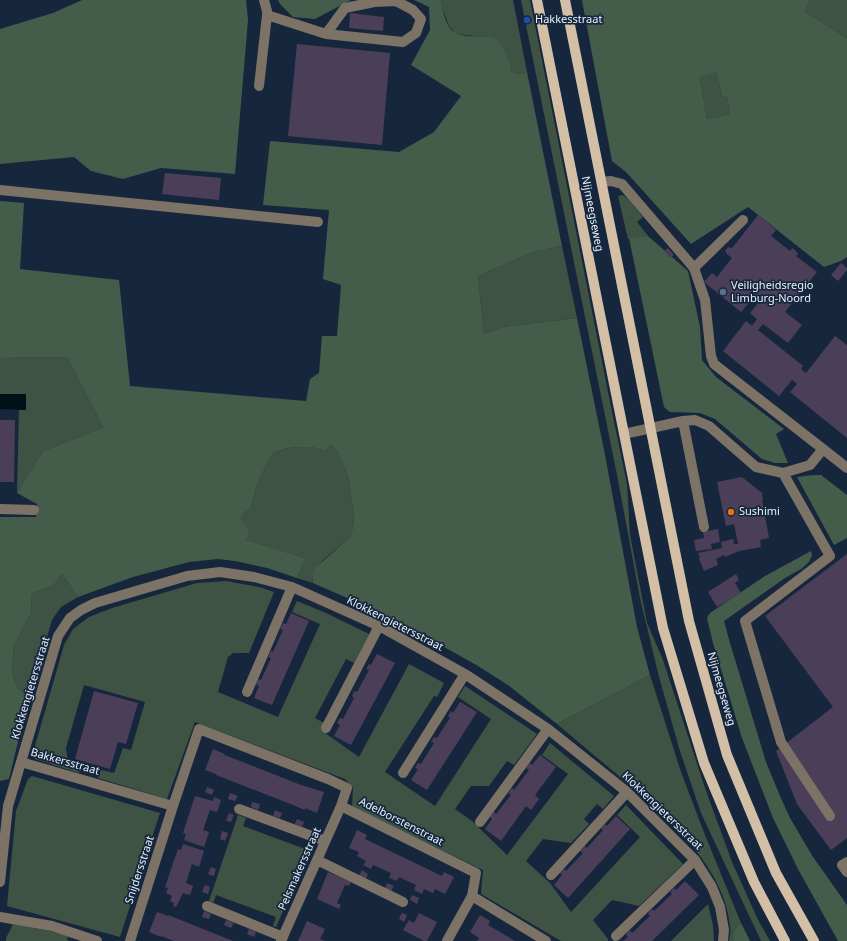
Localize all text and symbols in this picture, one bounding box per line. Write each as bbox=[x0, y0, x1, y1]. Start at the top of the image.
place label: Hakkesstraat bbox=[535, 13, 602, 27]
marker: Hakkesstraat bbox=[522, 15, 532, 25]
street label: Nijmeegseweg bbox=[578, 175, 606, 253]
place label: Veiligheidsregio Limburg-Noord bbox=[731, 279, 814, 305]
marker: Veiligheidsregio Limburg-Noord bbox=[718, 287, 728, 297]
place label: Sushimi bbox=[739, 505, 780, 519]
marker: Sushimi bbox=[726, 507, 736, 517]
street label: Klokkengietersstraat bbox=[344, 594, 446, 654]
street label: Klokkengietersstraat bbox=[9, 635, 53, 741]
street label: Nijmeegseweg bbox=[704, 650, 738, 728]
street label: Bakkersstraat bbox=[29, 746, 101, 778]
street label: Klokkengietersstraat bbox=[619, 769, 705, 853]
street label: Adelborstenstraat bbox=[357, 795, 445, 849]
street label: Pelsmakersstraat bbox=[276, 826, 324, 912]
street label: Snijdersstraat bbox=[123, 834, 157, 906]

